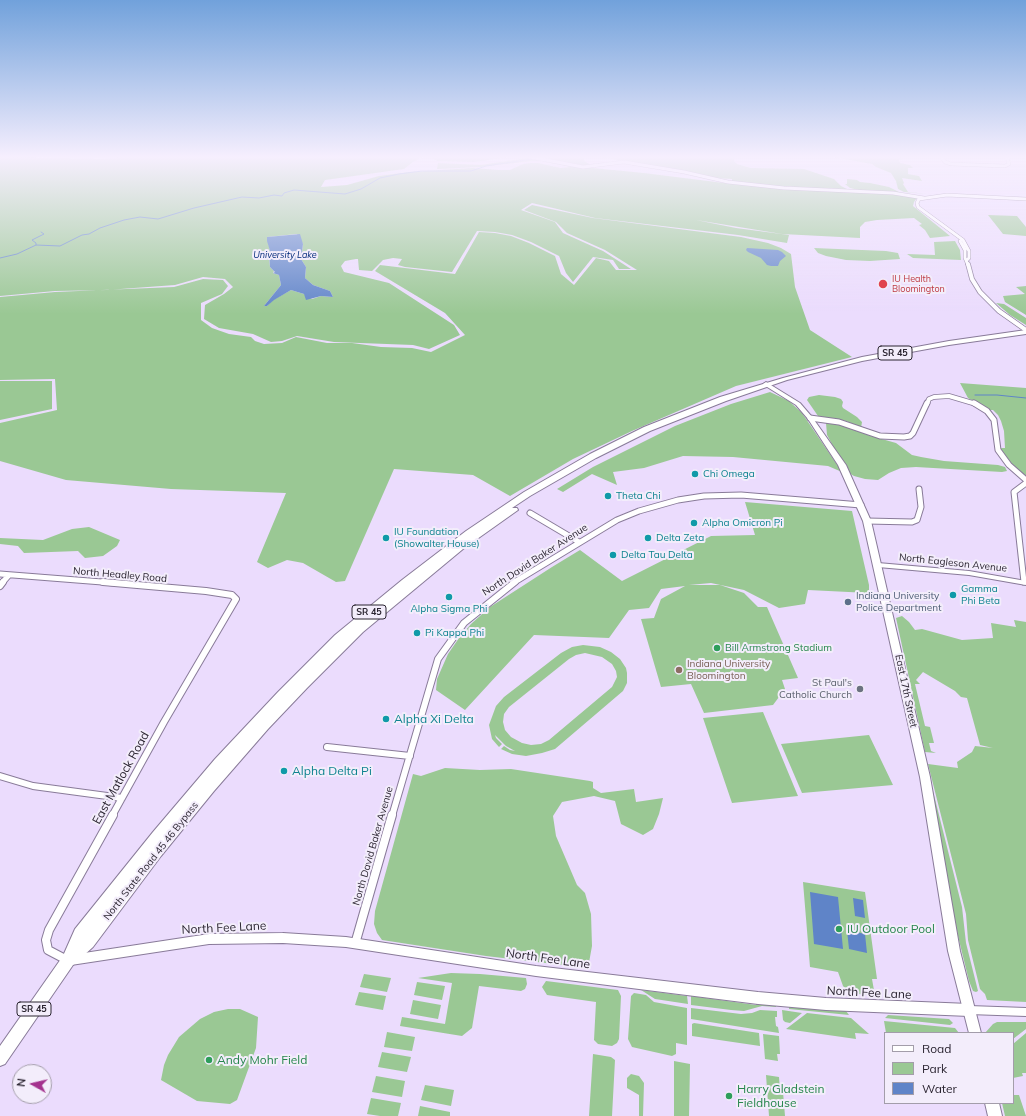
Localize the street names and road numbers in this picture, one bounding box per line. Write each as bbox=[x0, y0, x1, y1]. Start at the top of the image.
road number: SR 45 bbox=[878, 346, 912, 360]
street label: North David Baker Avenue bbox=[480, 521, 590, 599]
street label: North Eagleson Avenue bbox=[898, 551, 1008, 575]
street label: North Headley Road bbox=[72, 565, 168, 585]
road number: SR 45 bbox=[352, 605, 386, 619]
street label: East 17th Street bbox=[892, 653, 920, 729]
street label: East Matlock Road bbox=[90, 729, 152, 827]
street label: North David Baker Avenue bbox=[350, 785, 396, 907]
street label: North State Road 45 46 Bypass bbox=[101, 800, 201, 922]
street label: North Fee Lane bbox=[181, 919, 267, 937]
street label: North Fee Lane bbox=[505, 946, 591, 972]
street label: North Fee Lane bbox=[826, 984, 912, 1002]
road number: SR 45 bbox=[17, 1002, 51, 1016]

